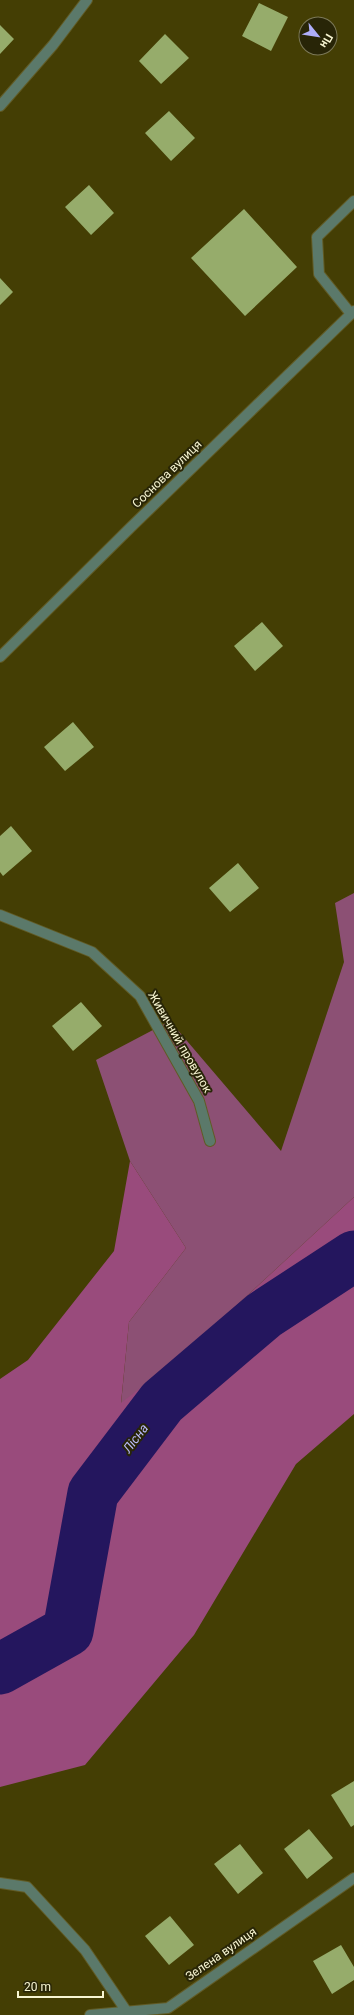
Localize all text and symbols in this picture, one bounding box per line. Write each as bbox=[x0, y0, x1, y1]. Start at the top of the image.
north arrow bbox=[298, 16, 338, 56]
text: Пн bbox=[317, 31, 335, 50]
street label: Соснова вулиця bbox=[129, 437, 205, 511]
street label: Живичний провулок bbox=[145, 989, 215, 1096]
water label: Лісна bbox=[119, 1421, 151, 1457]
street label: Зелена вулиця bbox=[183, 1924, 259, 1984]
scale bar bbox=[18, 1973, 103, 1999]
text: 20 m bbox=[24, 1980, 51, 1994]

